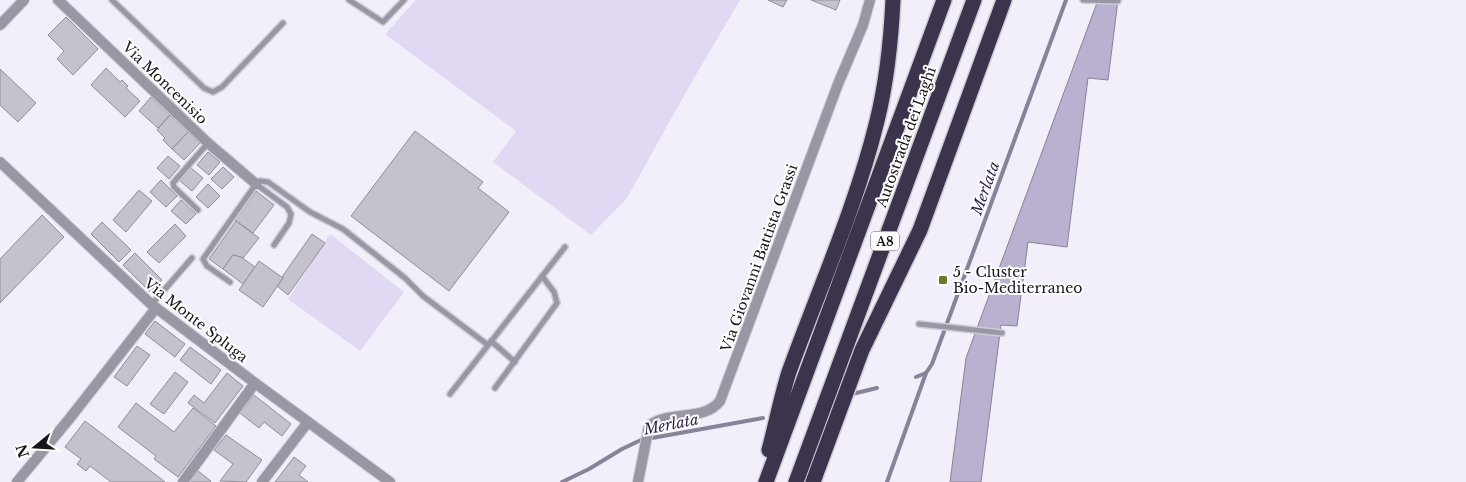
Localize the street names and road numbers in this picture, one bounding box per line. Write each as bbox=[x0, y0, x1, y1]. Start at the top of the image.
street label: Via Moncenisio bbox=[118, 37, 211, 128]
street label: Autostrada dei Laghi bbox=[872, 64, 940, 211]
street label: Via Giovanni Battista Grassi bbox=[716, 161, 801, 355]
road number: A8 bbox=[871, 232, 899, 250]
street label: Via Monte Spluga bbox=[140, 273, 252, 366]

